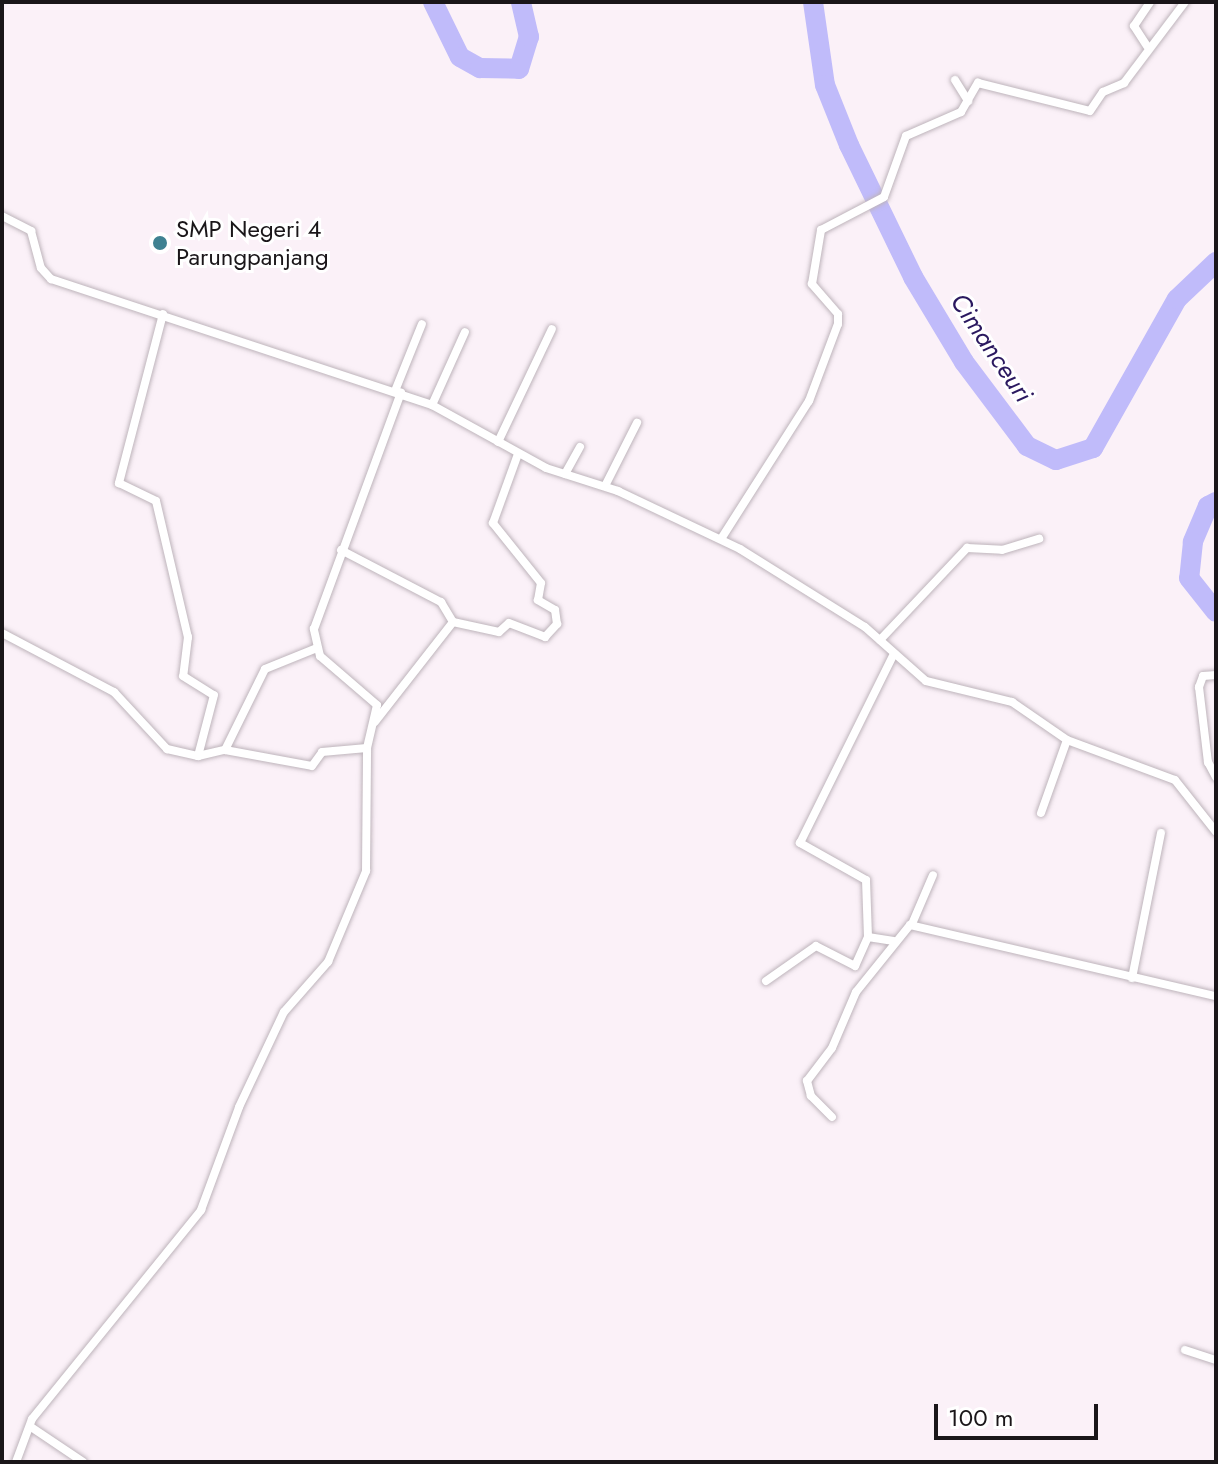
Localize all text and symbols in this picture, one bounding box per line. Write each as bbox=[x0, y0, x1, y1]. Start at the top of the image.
place label: SMP Negeri 4 Parungpanjang bbox=[176, 215, 329, 271]
marker: SMP Negeri 4 Parungpanjang bbox=[151, 234, 169, 252]
water label: Cimanceuri bbox=[943, 288, 1039, 408]
scale bar bbox=[938, 1388, 1102, 1438]
text: 100 m bbox=[948, 1400, 1014, 1435]

